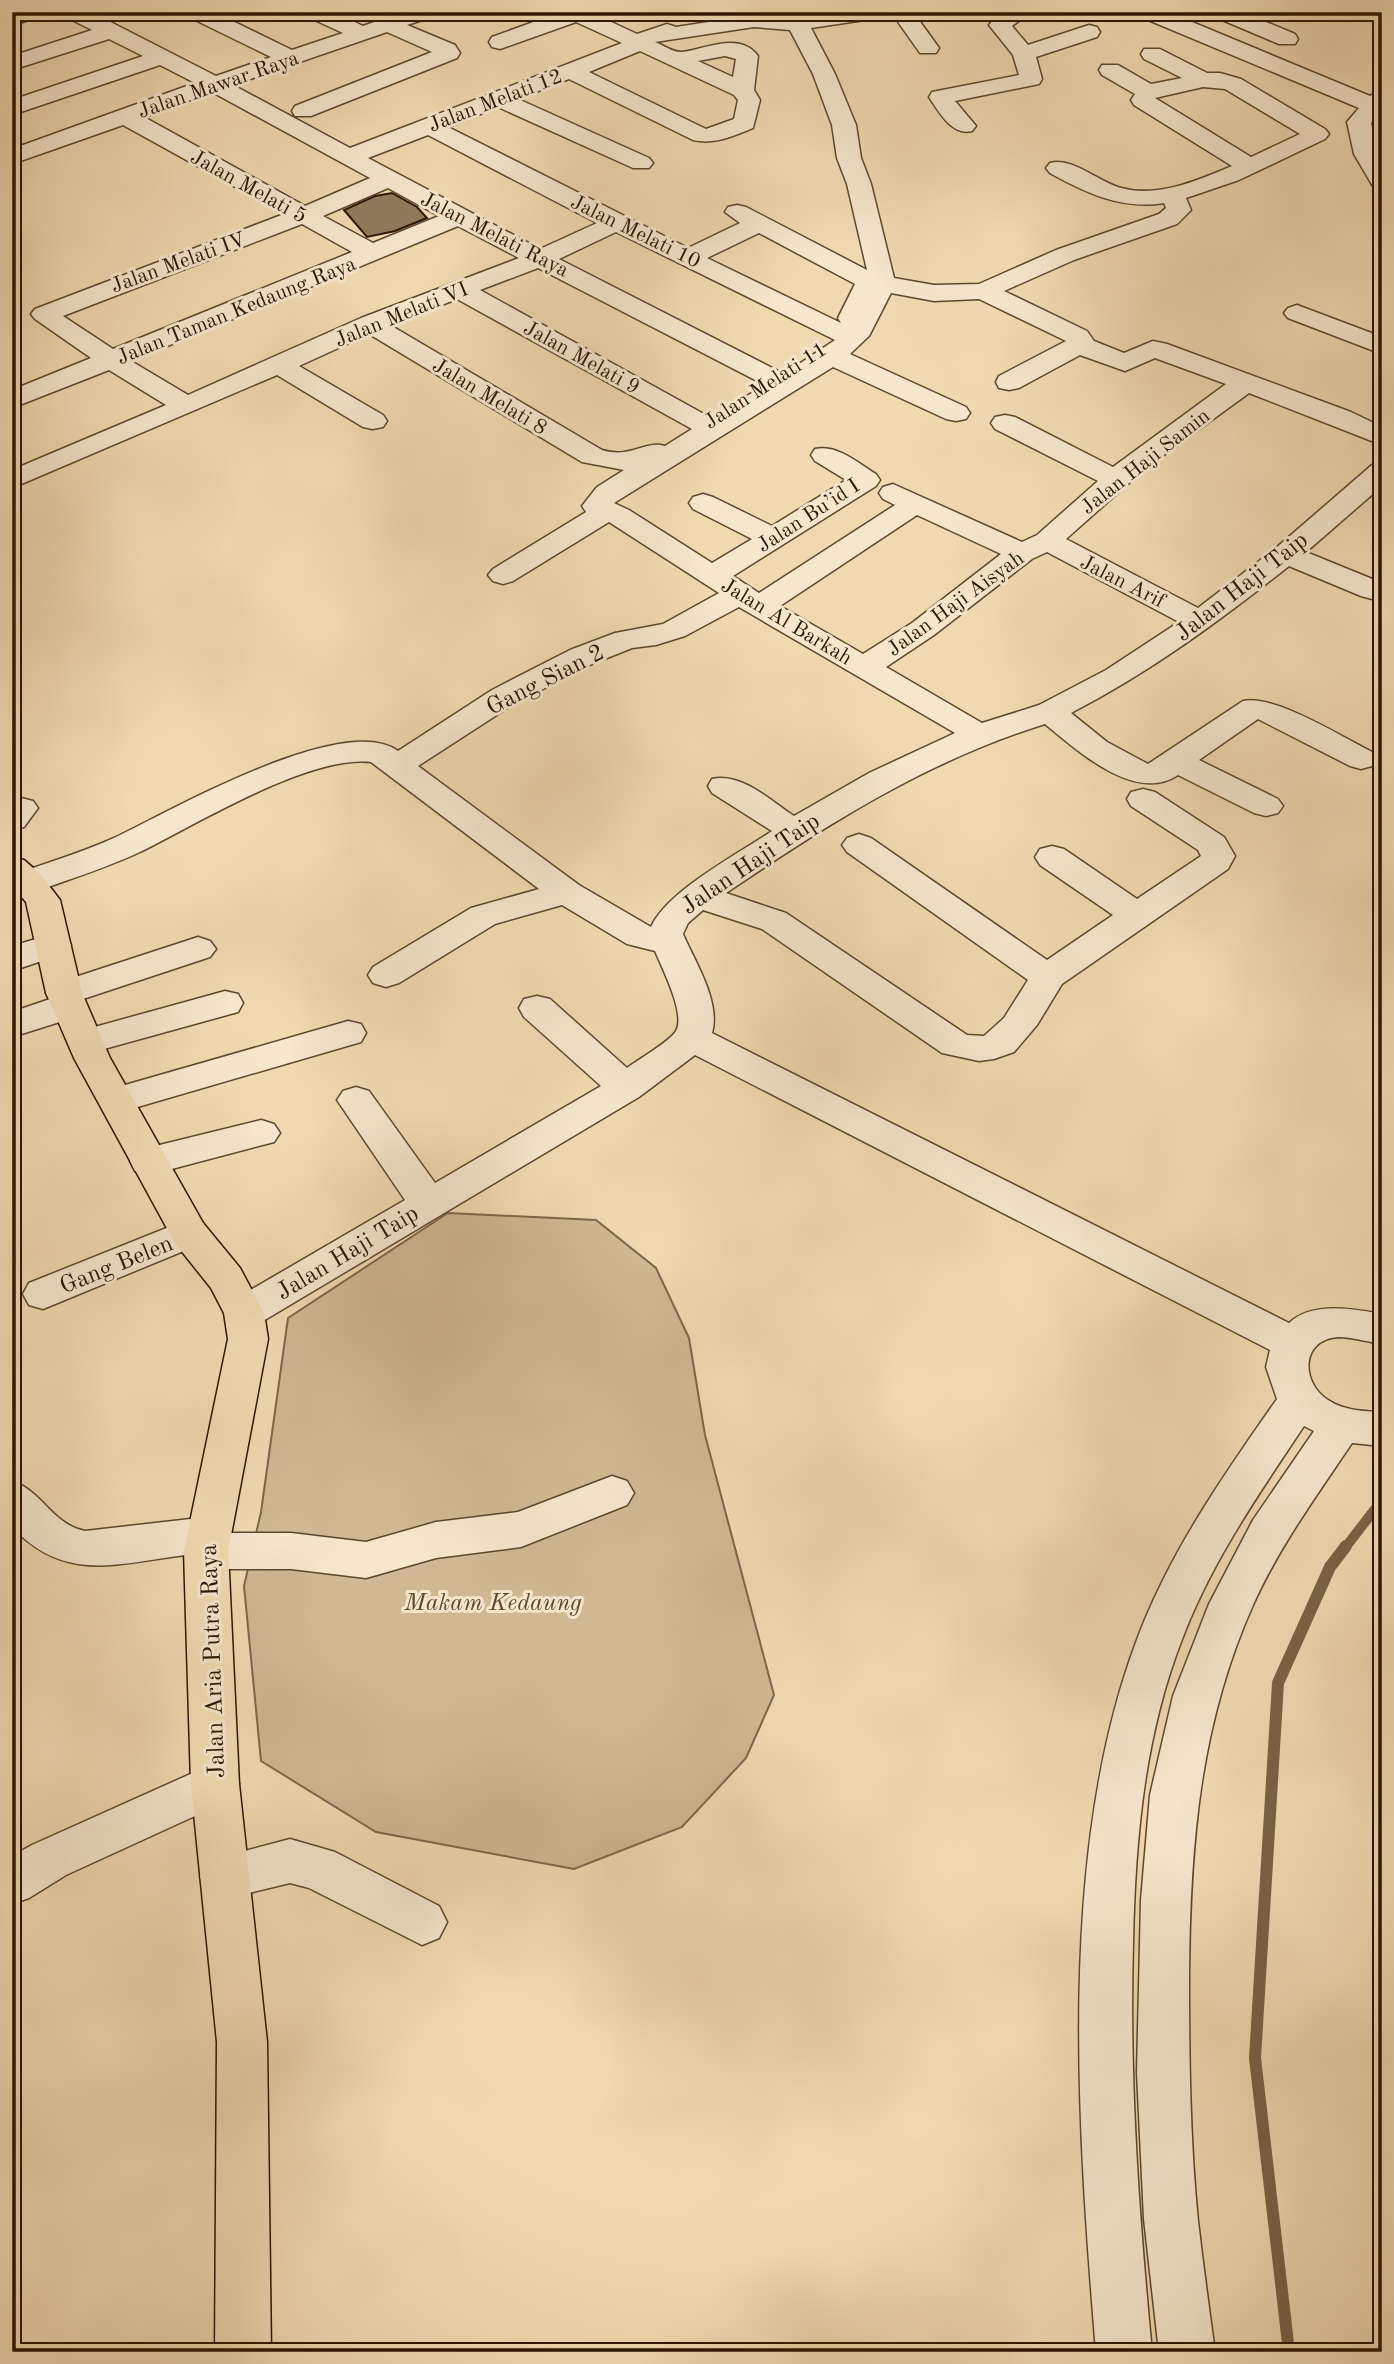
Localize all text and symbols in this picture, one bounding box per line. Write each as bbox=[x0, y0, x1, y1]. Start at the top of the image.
street label: Jalan Mawar Raya bbox=[135, 48, 302, 123]
street label: Jalan Melati 12 bbox=[426, 66, 565, 137]
street label: Jalan Melati 5 bbox=[187, 147, 310, 228]
street label: Jalan Melati Raya bbox=[417, 189, 572, 282]
street label: Jalan Melati 10 bbox=[567, 192, 704, 273]
street label: Jalan Melati IV bbox=[108, 229, 249, 298]
street label: Jalan Taman Kedaung Raya bbox=[114, 254, 359, 369]
street label: Jalan Melati VI bbox=[332, 279, 471, 352]
street label: Jalan Melati 9 bbox=[520, 318, 643, 399]
street label: Jalan Melati 11 bbox=[701, 339, 831, 434]
street label: Jalan Melati 8 bbox=[428, 355, 550, 440]
street label: Jalan Haji Samin bbox=[1078, 406, 1214, 519]
street label: Jalan Bu’id I bbox=[754, 475, 864, 557]
street label: Jalan Haji Taip bbox=[1171, 529, 1313, 647]
street label: Jalan Haji Aisyah bbox=[884, 548, 1028, 661]
street label: Jalan Arif bbox=[1076, 552, 1169, 613]
street label: Jalan Al Barkah bbox=[717, 575, 855, 670]
street label: Gang Sian 2 bbox=[483, 641, 609, 721]
street label: Jalan Haji Taip bbox=[678, 810, 825, 920]
street label: Jalan Haji Taip bbox=[273, 1202, 423, 1305]
street label: Gang Belen bbox=[57, 1232, 177, 1299]
street label: Jalan Aria Putra Raya bbox=[198, 1543, 230, 1779]
park label: Makam Kedaung bbox=[403, 1592, 582, 1616]

